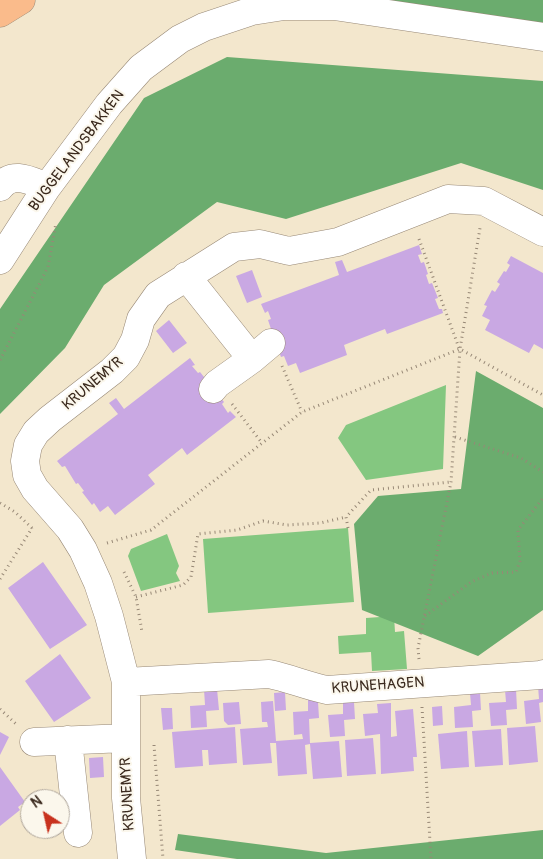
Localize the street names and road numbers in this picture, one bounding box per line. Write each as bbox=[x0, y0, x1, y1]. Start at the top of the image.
street label: BUGGELANDSBAKKEN bbox=[26, 87, 128, 215]
street label: KRUNEMYR bbox=[59, 353, 127, 415]
street label: KRUNEHAGEN bbox=[331, 674, 425, 698]
street label: KRUNEMYR bbox=[117, 757, 139, 831]

